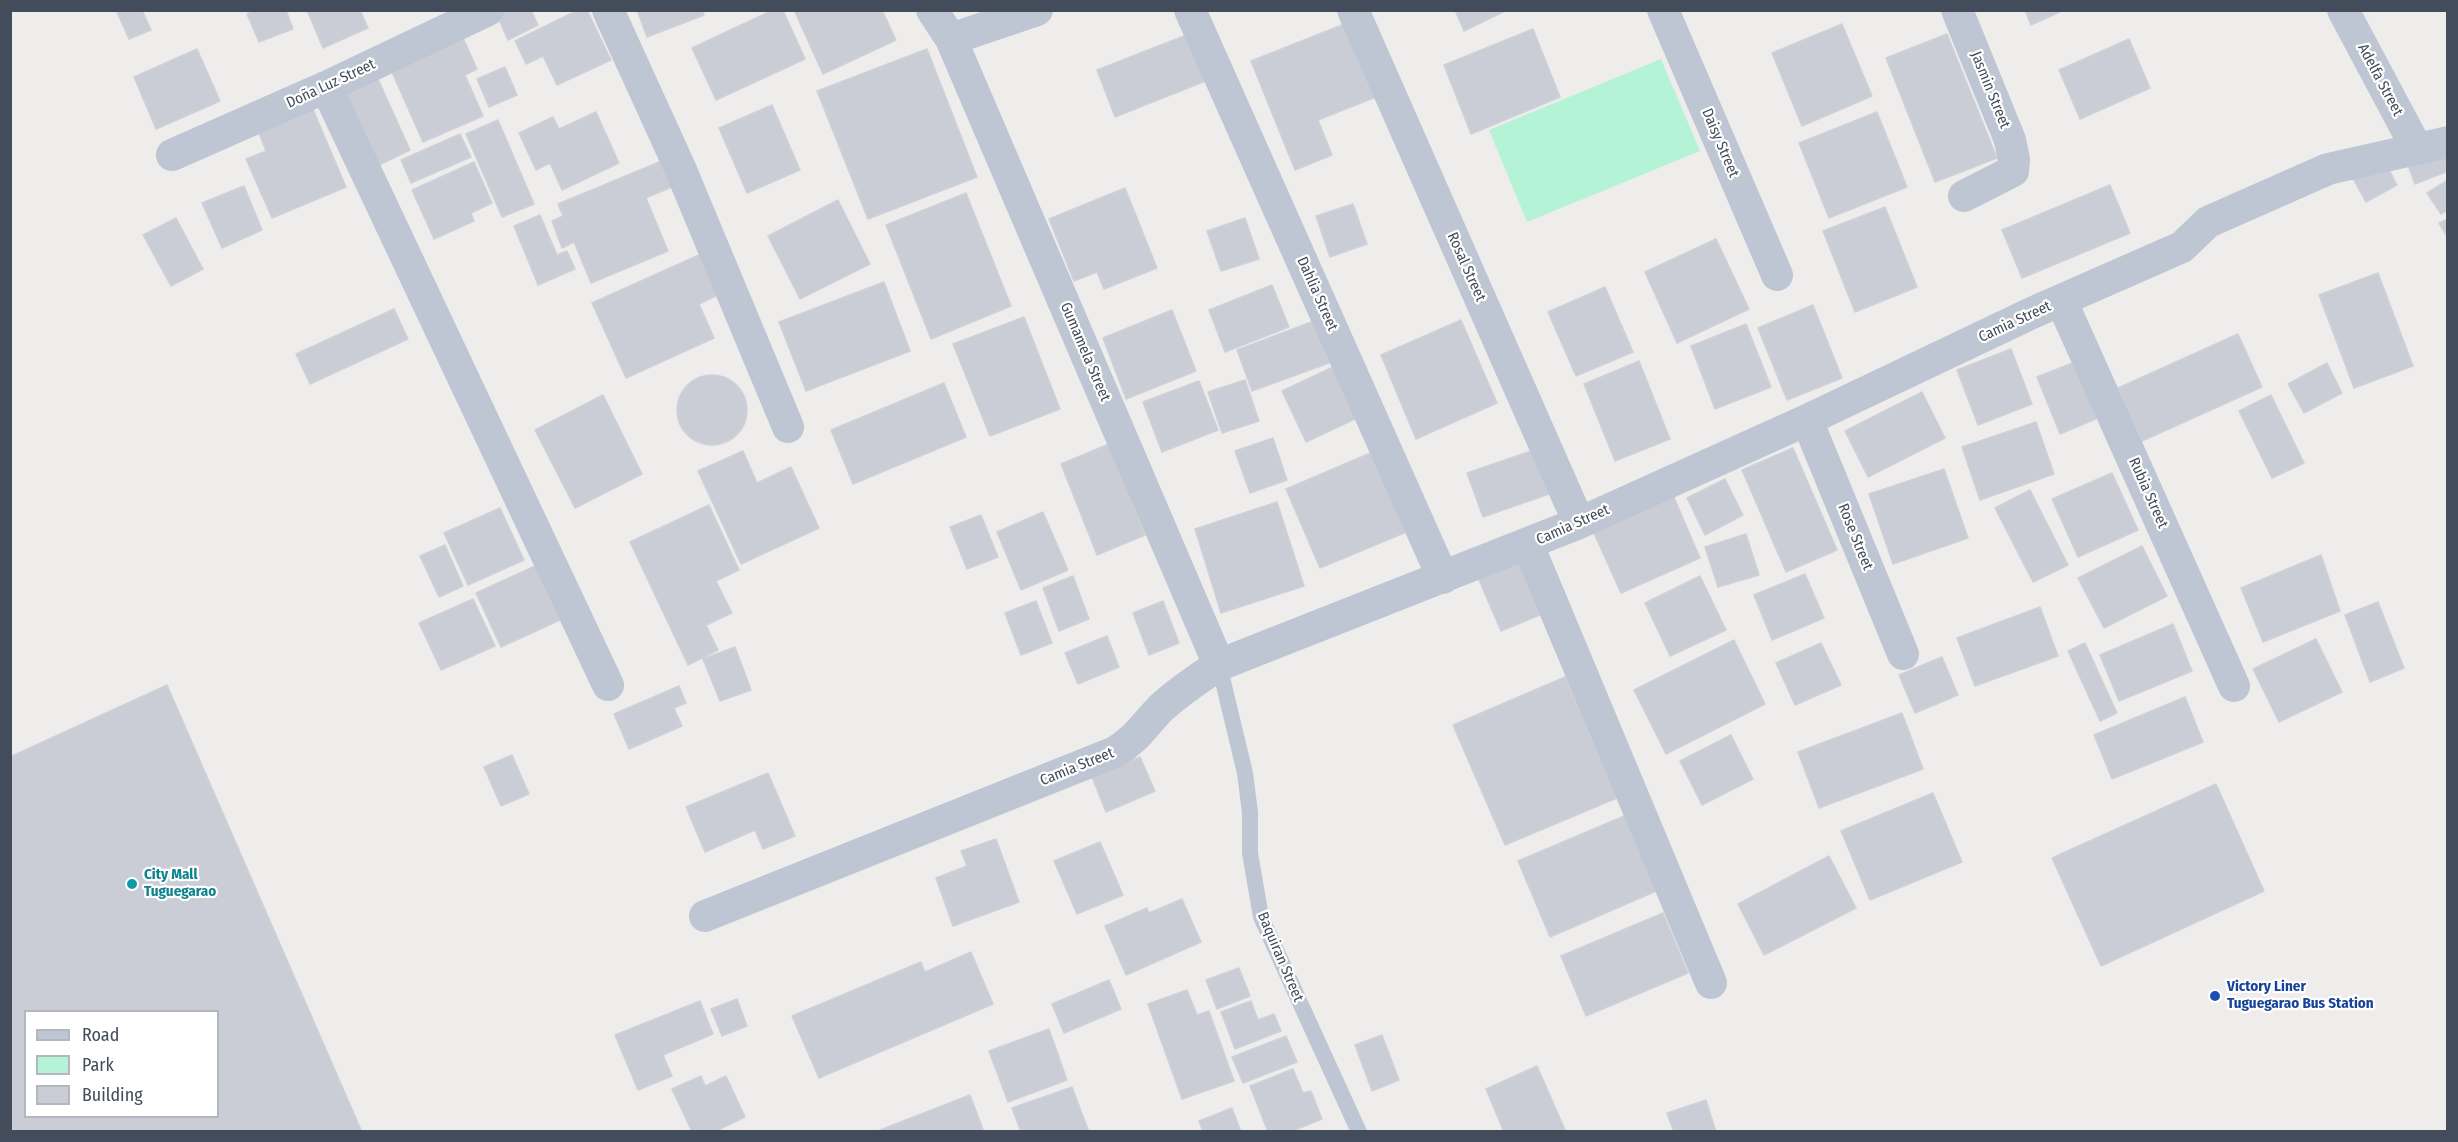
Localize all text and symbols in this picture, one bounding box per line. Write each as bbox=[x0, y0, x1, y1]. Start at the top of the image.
street label: Adelfa Street bbox=[2353, 41, 2407, 119]
street label: Jasmin Street bbox=[1966, 49, 2014, 131]
street label: Doña Luz Street bbox=[284, 56, 378, 112]
street label: Daisy Street bbox=[1697, 106, 1743, 180]
street label: Rosal Street bbox=[1443, 230, 1489, 304]
street label: Dahlia Street bbox=[1293, 254, 1341, 334]
street label: Camia Street bbox=[1976, 297, 2054, 347]
street label: Gumamela Street bbox=[1056, 300, 1114, 404]
street label: Rubia Street bbox=[2124, 455, 2172, 531]
street label: Camia Street bbox=[1534, 501, 1612, 549]
street label: Rose Street bbox=[1834, 501, 1876, 573]
street label: Camia Street bbox=[1038, 744, 1116, 790]
place label: City Mall Tuguegarao bbox=[144, 866, 216, 901]
marker: City Mall Tuguegarao bbox=[125, 877, 139, 891]
street label: Baquiran Street bbox=[1253, 909, 1307, 1005]
place label: Victory Liner Tuguegarao Bus Station bbox=[2227, 978, 2374, 1013]
marker: Victory Liner Tuguegarao Bus Station bbox=[2208, 989, 2222, 1003]
legend bbox=[24, 1010, 219, 1118]
text: Road bbox=[82, 1024, 119, 1046]
text: Park bbox=[82, 1054, 114, 1076]
text: Building bbox=[82, 1084, 143, 1106]

